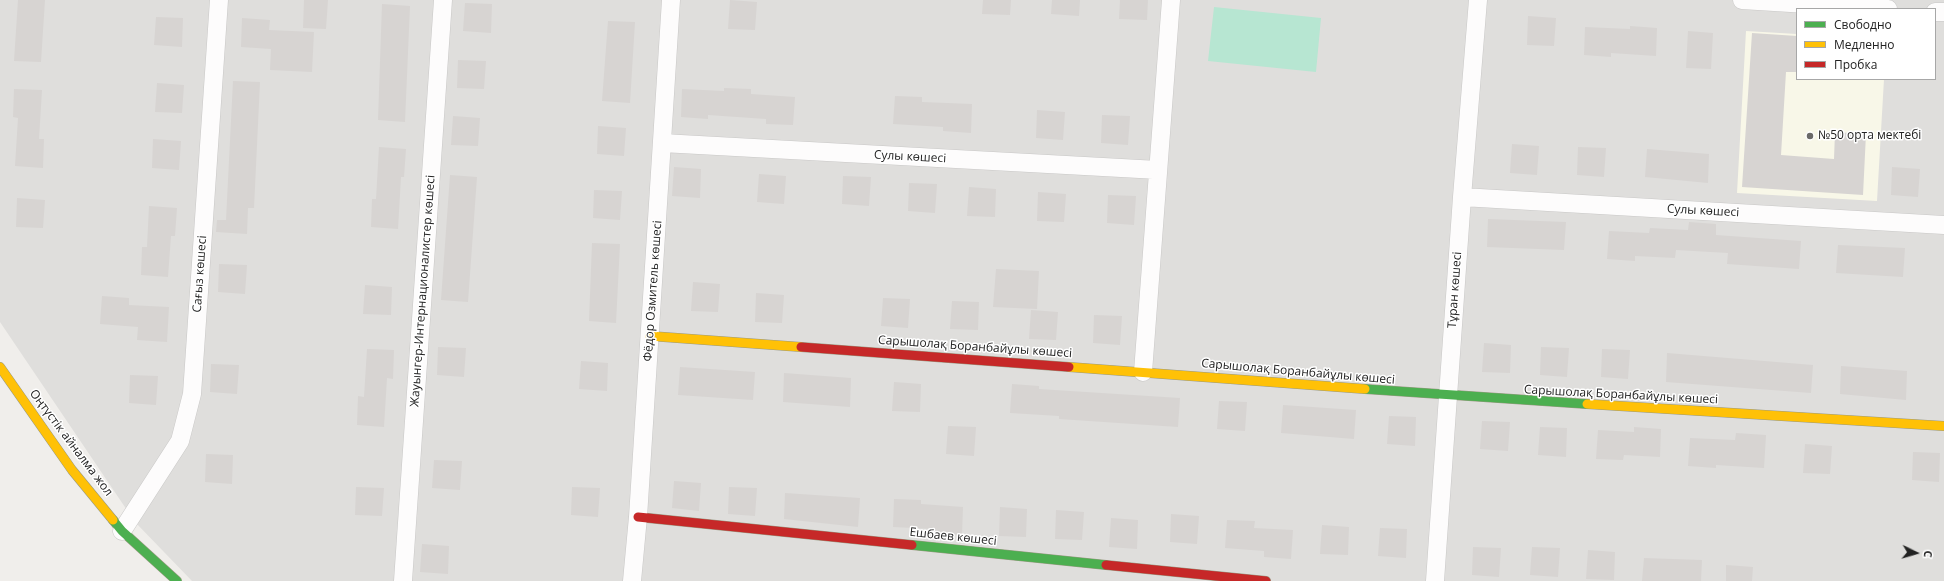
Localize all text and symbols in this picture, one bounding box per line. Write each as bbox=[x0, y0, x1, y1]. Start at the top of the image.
legend bbox=[1796, 8, 1936, 80]
text: Свободно bbox=[1834, 16, 1892, 33]
text: Медленно bbox=[1834, 36, 1894, 53]
text: Пробка bbox=[1834, 56, 1877, 73]
place label: №50 орта мектебі bbox=[1818, 129, 1921, 143]
marker: №50 орта мектебі bbox=[1805, 131, 1815, 141]
street label: Сулы көшесі bbox=[873, 148, 947, 166]
street label: Жауынгер-Интернационалистер көшесі bbox=[408, 174, 438, 408]
street label: Сулы көшесі bbox=[1666, 202, 1740, 220]
street label: Фёдор Озмитель көшесі bbox=[641, 220, 665, 362]
street label: Сағыз көшесі bbox=[190, 235, 210, 313]
street label: Тұран көшесі bbox=[1445, 251, 1465, 329]
street label: Сарышолақ Боранбайұлы көшесі bbox=[878, 333, 1072, 361]
street label: Сарышолақ Боранбайұлы көшесі bbox=[1201, 356, 1395, 388]
street label: Сарышолақ Боранбайұлы көшесі bbox=[1524, 383, 1718, 407]
street label: Оңтүстік айналма жол bbox=[26, 387, 116, 499]
street label: Ешбаев көшесі bbox=[909, 525, 997, 549]
north arrow bbox=[1896, 533, 1936, 573]
text: С bbox=[1921, 550, 1936, 558]

